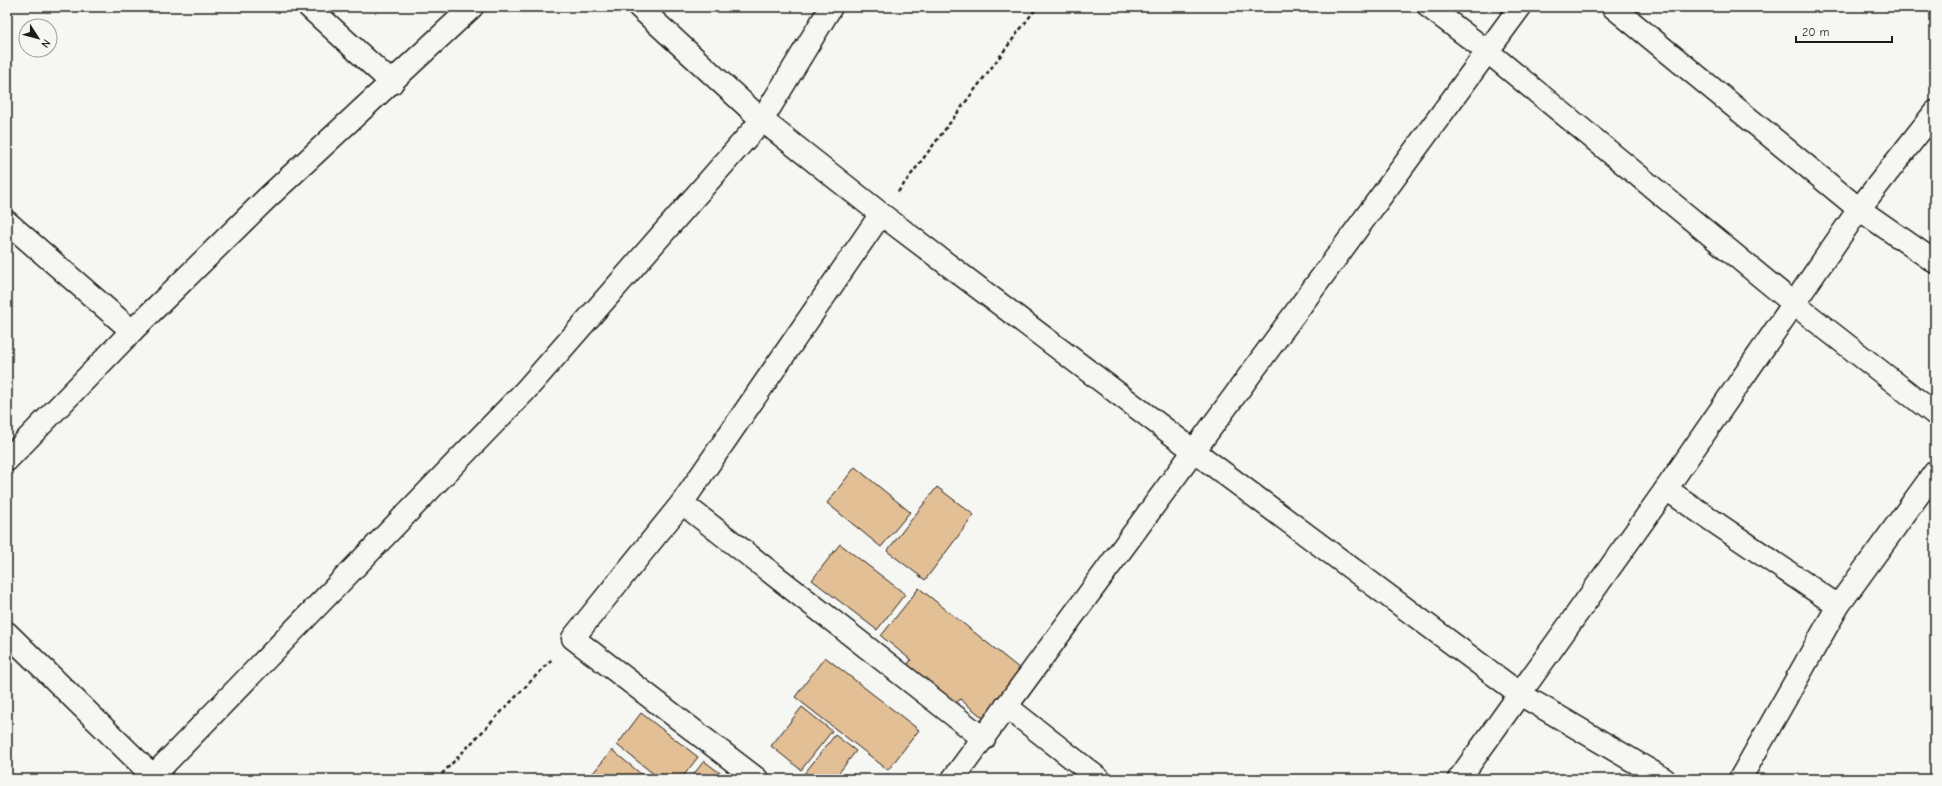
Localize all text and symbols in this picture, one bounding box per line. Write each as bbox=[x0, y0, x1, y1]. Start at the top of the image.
north arrow bbox=[18, 18, 58, 58]
scale bar bbox=[1796, 18, 1892, 44]
text: 20 m bbox=[1802, 25, 1830, 39]
text: N bbox=[38, 37, 53, 50]

